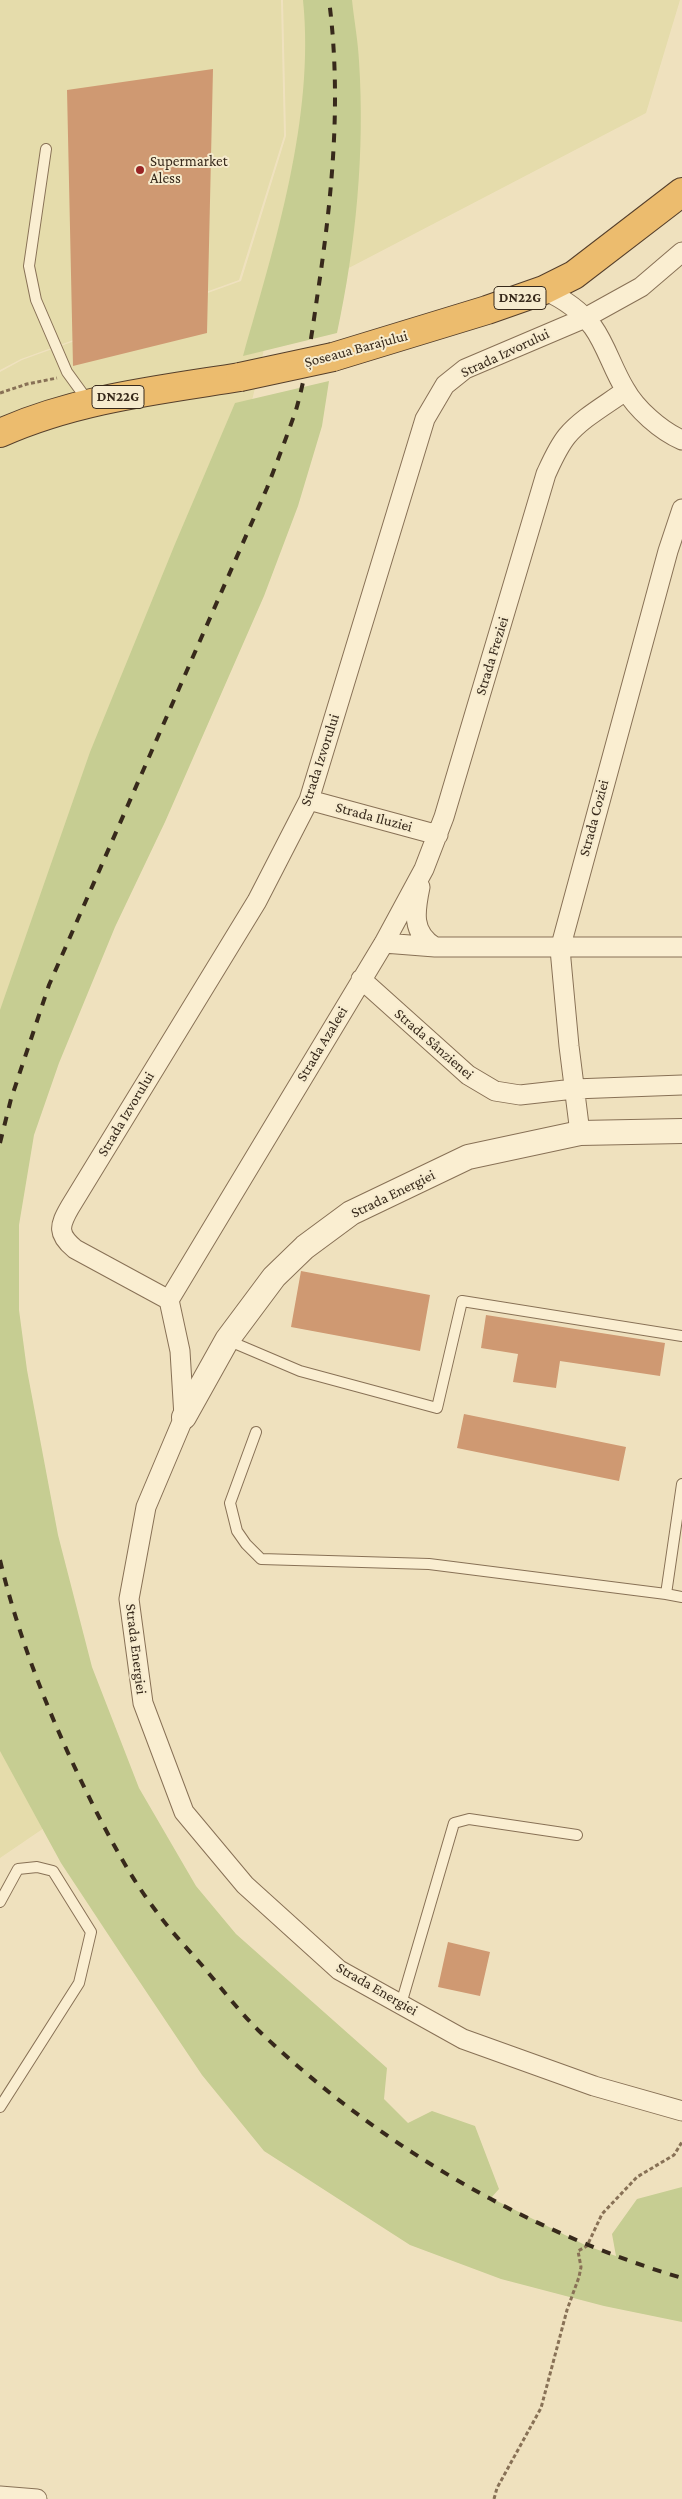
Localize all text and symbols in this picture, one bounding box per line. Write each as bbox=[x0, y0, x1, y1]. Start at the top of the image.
place label: Supermarket Aless bbox=[150, 152, 228, 187]
marker: Supermarket Aless bbox=[134, 164, 146, 176]
road number: DN22G bbox=[494, 286, 546, 310]
street label: Strada Izvorului bbox=[458, 325, 552, 381]
street label: Șoseaua Barajului bbox=[302, 327, 410, 371]
road number: DN22G bbox=[92, 386, 144, 408]
street label: Strada Freziei bbox=[472, 614, 512, 698]
street label: Strada Izvorului bbox=[297, 712, 343, 808]
street label: Strada Coziei bbox=[575, 778, 613, 858]
street label: Strada Iluziei bbox=[334, 798, 414, 836]
street label: Strada Azaleei bbox=[293, 1003, 351, 1085]
street label: Strada Sânzienei bbox=[391, 1005, 477, 1083]
street label: Strada Izvorului bbox=[94, 1068, 158, 1160]
street label: Strada Energiei bbox=[348, 1166, 438, 1222]
street label: Strada Energiei bbox=[122, 1603, 150, 1695]
street label: Strada Energiei bbox=[333, 1958, 421, 2020]

